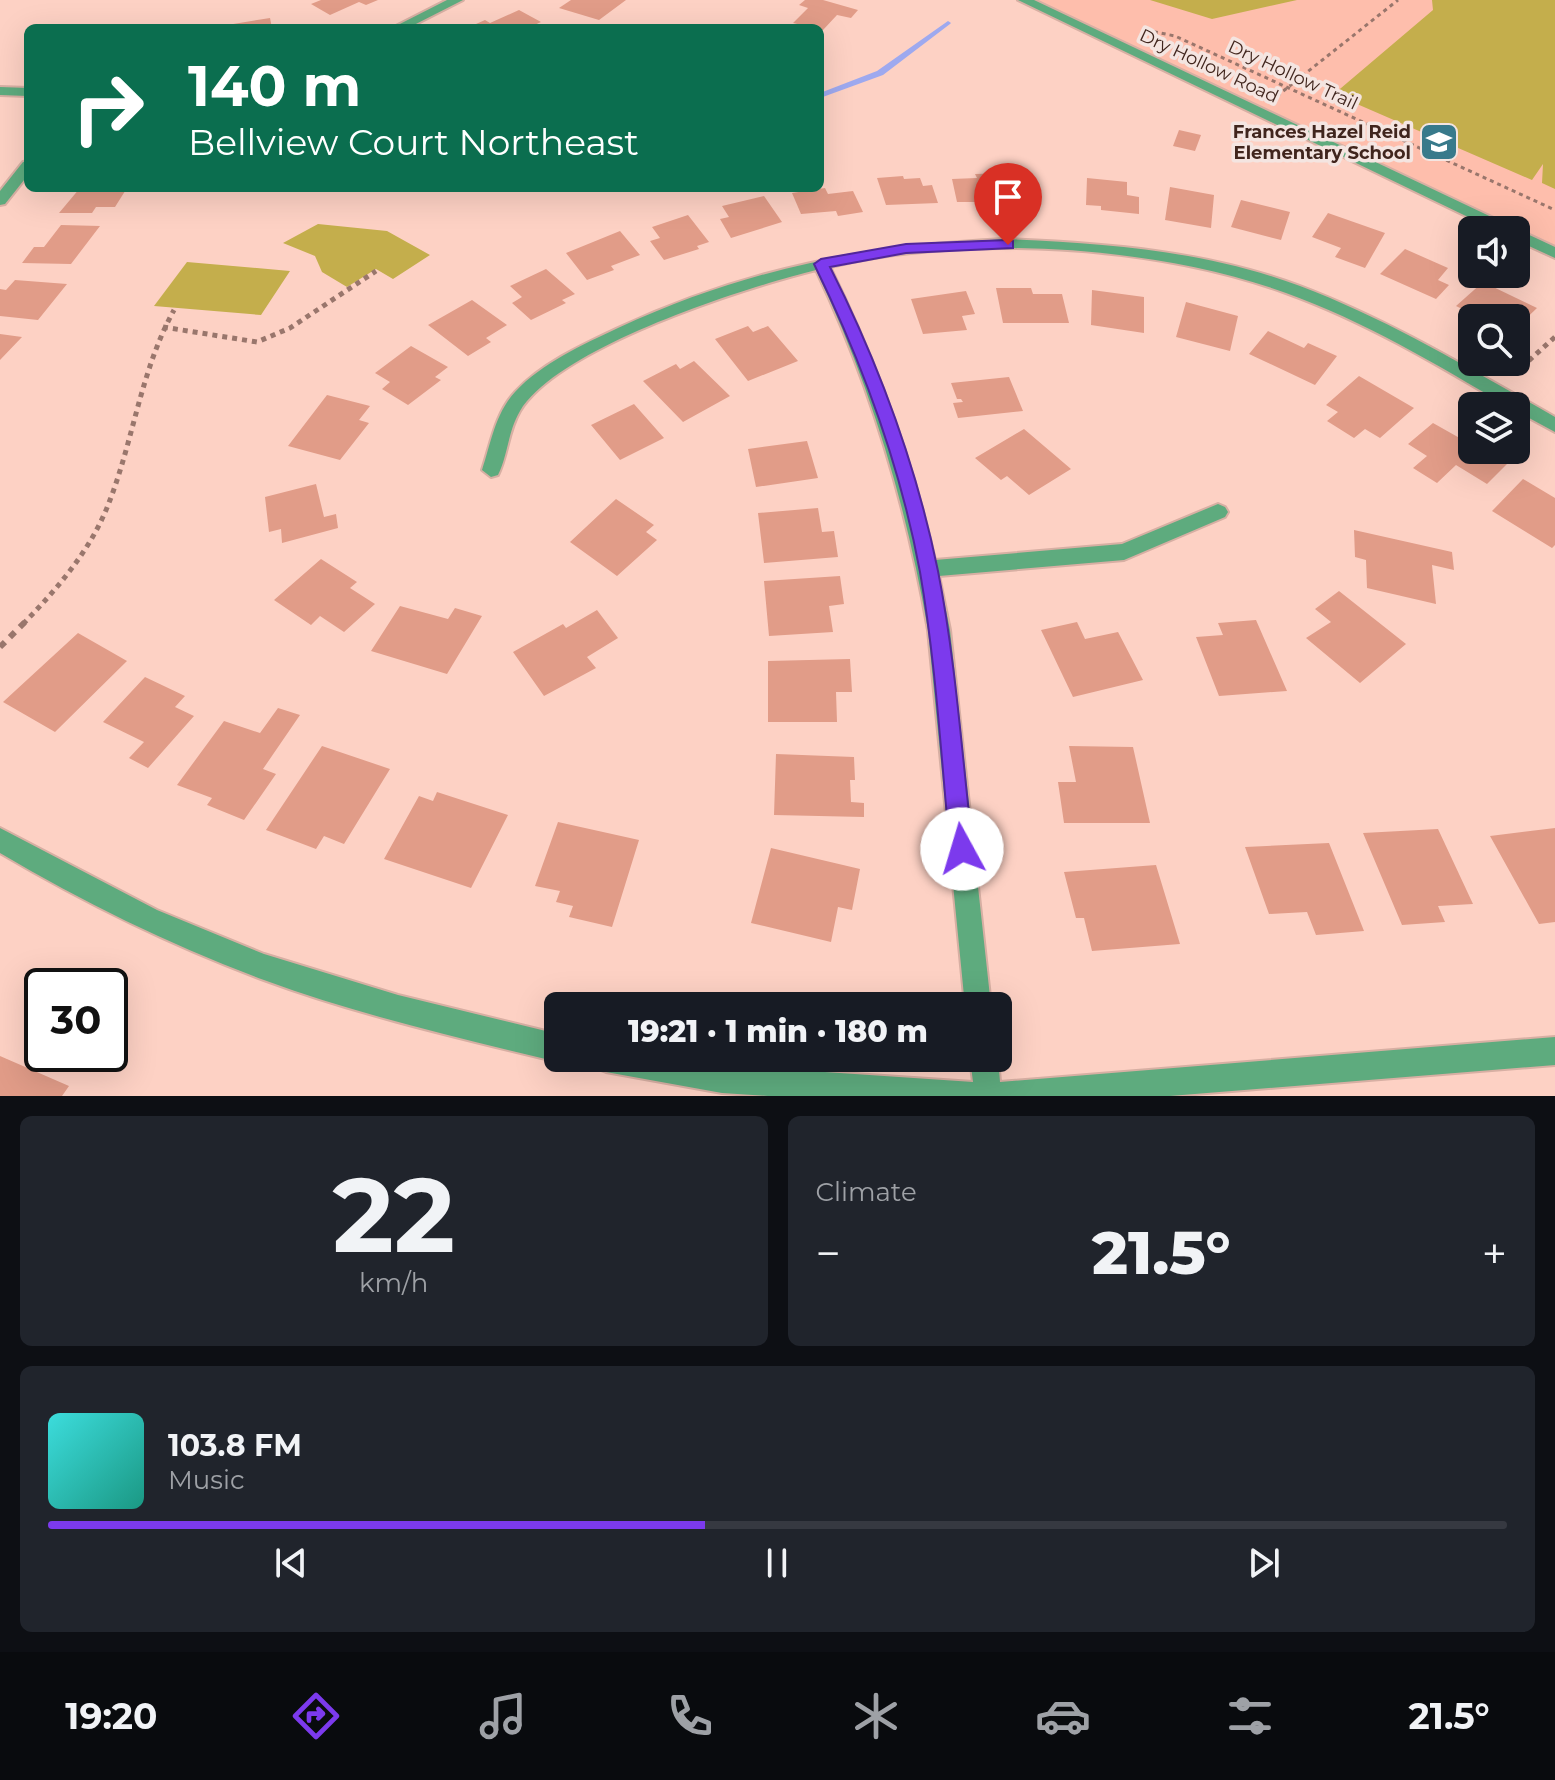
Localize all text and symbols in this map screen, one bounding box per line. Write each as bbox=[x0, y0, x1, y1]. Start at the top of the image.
street label: Dry Hollow Road bbox=[1136, 24, 1282, 108]
street label: Dry Hollow Trail bbox=[1225, 35, 1361, 115]
text: 140 m bbox=[188, 52, 361, 120]
icon: right bbox=[56, 56, 160, 160]
text: Bellview Court Northeast bbox=[188, 120, 639, 164]
place label: Frances Hazel Reid Elementary School bbox=[1233, 121, 1411, 164]
school or university icon: Frances Hazel Reid Elementary School bbox=[1418, 121, 1460, 163]
pin bbox=[974, 163, 1042, 245]
icon: arrive bbox=[986, 175, 1030, 219]
map controls bbox=[1458, 216, 1530, 464]
button: sound bbox=[1458, 216, 1530, 288]
button: search bbox=[1458, 304, 1530, 376]
button: layers bbox=[1458, 392, 1530, 464]
position arrow bbox=[920, 807, 1004, 891]
speed limit sign: 30 bbox=[24, 968, 128, 1072]
text: 19:21 · 1 min · 180 m bbox=[628, 1013, 928, 1050]
text: 22 bbox=[332, 1151, 455, 1278]
text: Climate bbox=[816, 1176, 917, 1208]
text: 21.5° bbox=[1092, 1216, 1230, 1289]
text: − bbox=[816, 1226, 841, 1280]
text: + bbox=[1482, 1226, 1507, 1280]
text: km/h bbox=[359, 1267, 428, 1299]
text: 103.8 FM bbox=[168, 1427, 302, 1464]
text: Music bbox=[168, 1464, 245, 1496]
icon: previous bbox=[269, 1541, 313, 1585]
icon: pause bbox=[755, 1541, 799, 1585]
icon: next bbox=[1242, 1541, 1286, 1585]
icon: directions bbox=[288, 1688, 344, 1744]
icon: music bbox=[475, 1688, 531, 1744]
icon: phone bbox=[662, 1688, 718, 1744]
icon: climate bbox=[848, 1688, 904, 1744]
icon: car bbox=[1035, 1688, 1091, 1744]
icon: filters bbox=[1222, 1688, 1278, 1744]
text: 19:20 bbox=[65, 1694, 158, 1738]
text: 21.5° bbox=[1409, 1694, 1490, 1738]

